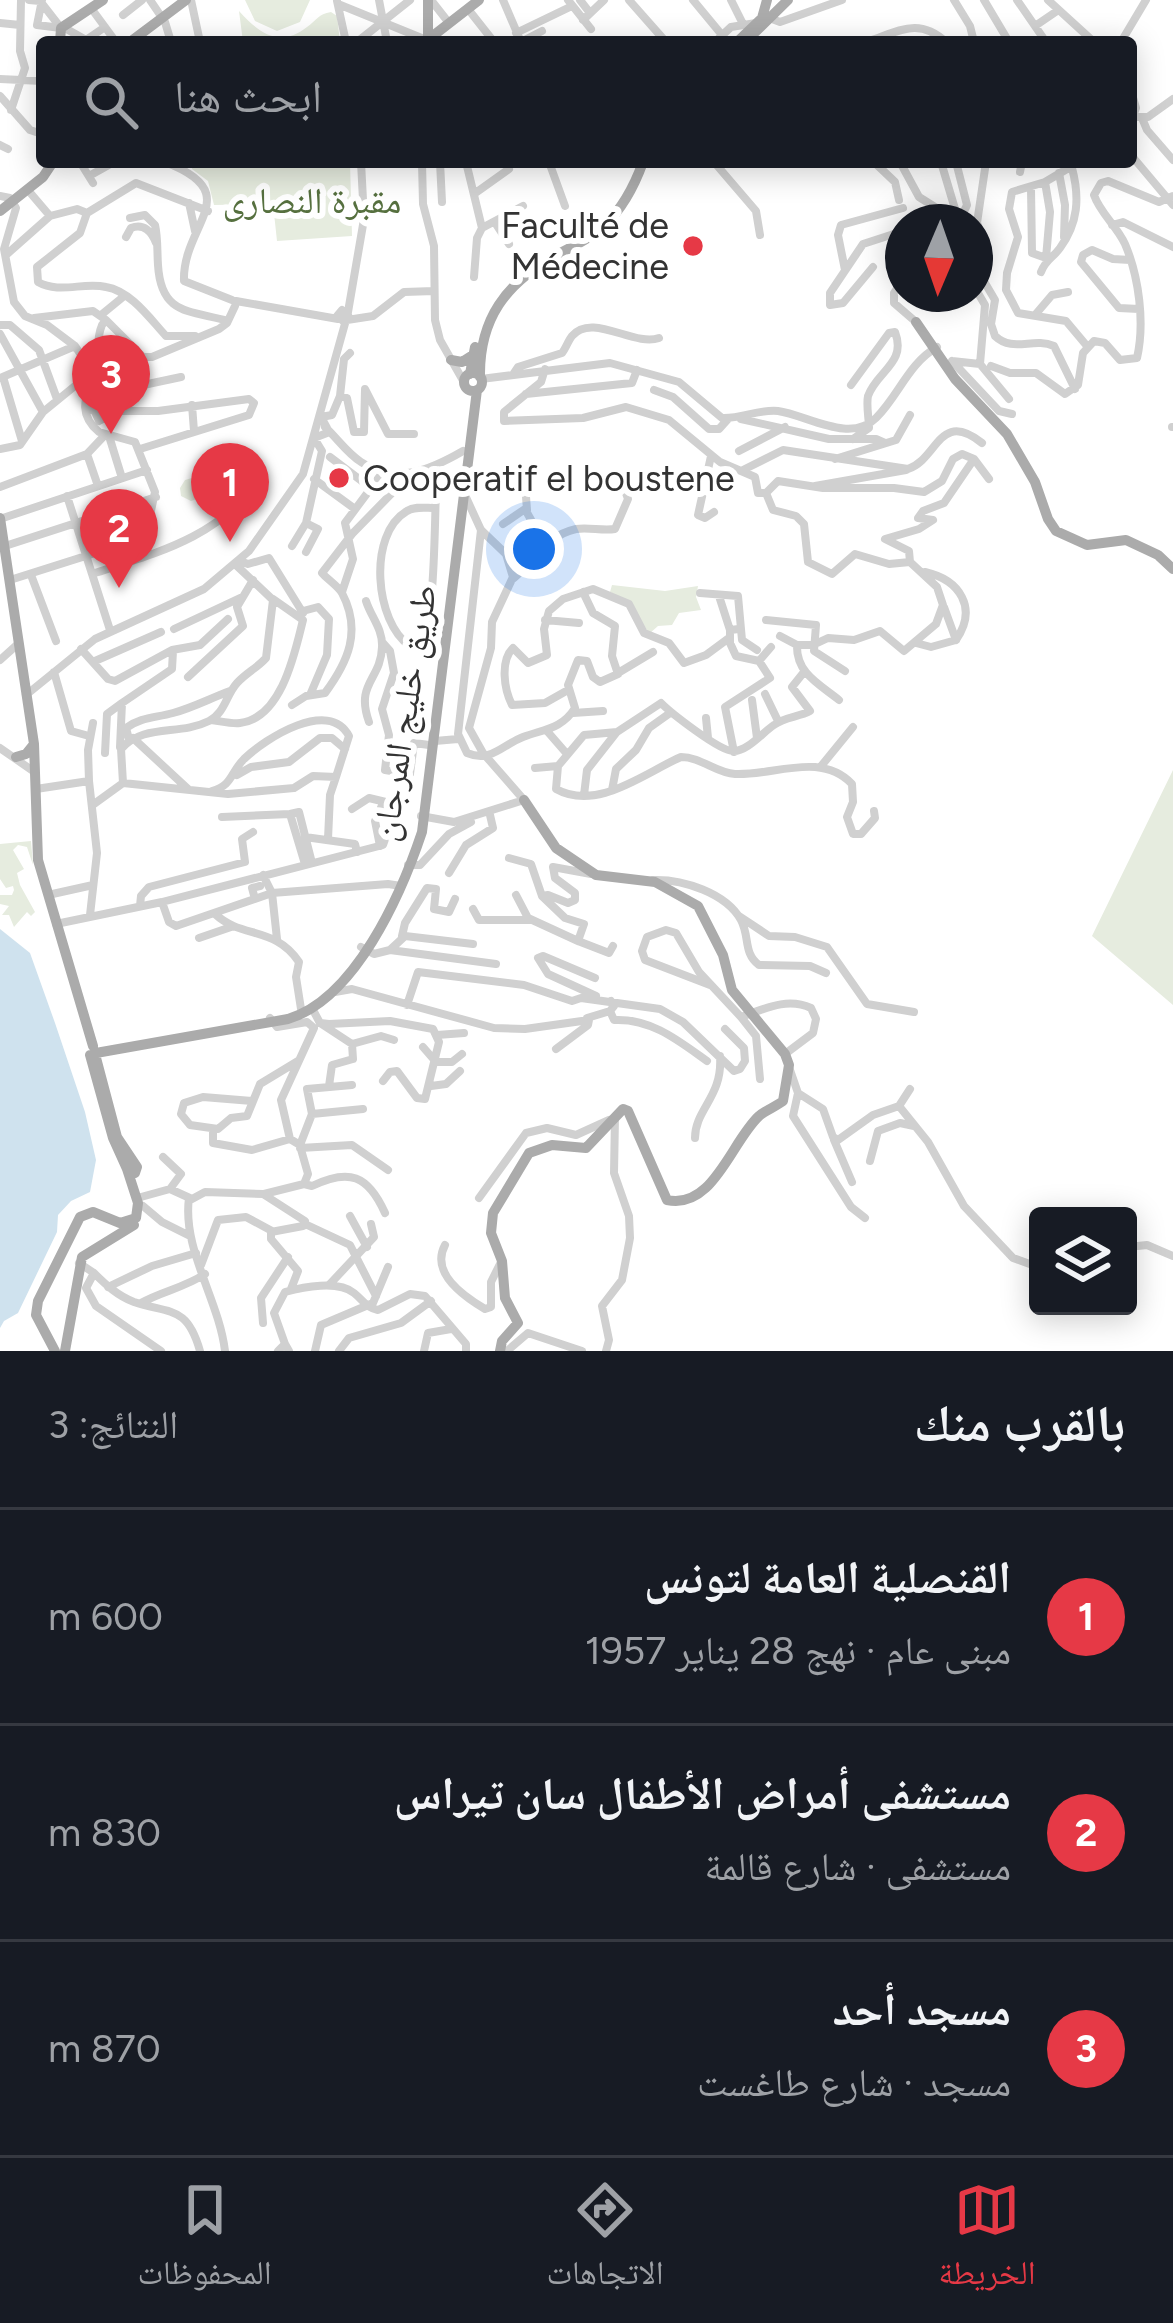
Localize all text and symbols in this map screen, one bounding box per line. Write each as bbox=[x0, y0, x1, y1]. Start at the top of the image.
search box bbox=[36, 36, 1137, 168]
icon: search bbox=[78, 69, 144, 135]
text: ابحث هنا bbox=[174, 69, 322, 123]
park label: مقبرة النصارى bbox=[223, 179, 401, 222]
place label: Faculté de Médecine bbox=[501, 204, 669, 288]
north arrow bbox=[885, 204, 993, 312]
marker: Faculté de Médecine bbox=[680, 233, 706, 259]
pin: 3 bbox=[72, 335, 150, 434]
pin: 1 bbox=[191, 443, 269, 542]
place label: Cooperatif el boustene bbox=[363, 457, 735, 500]
marker: Cooperatif el boustene bbox=[326, 465, 352, 491]
pin: 2 bbox=[80, 489, 158, 588]
your location bbox=[504, 519, 564, 579]
street label: طريق خليج المرجان bbox=[363, 582, 446, 844]
map controls bbox=[1029, 1207, 1137, 1315]
button: layers bbox=[1029, 1207, 1137, 1315]
text: بالقرب منك bbox=[914, 1393, 1125, 1454]
text: النتائج: 3 bbox=[48, 1401, 178, 1448]
text: القنصلية العامة لتونس bbox=[644, 1550, 1011, 1604]
text: 600 m bbox=[48, 1593, 163, 1640]
text: 1 bbox=[1078, 1593, 1094, 1640]
text: مبنى عام · نهج 28 يناير 1957 bbox=[585, 1627, 1011, 1674]
text: مستشفى أمراض الأطفال سان تيراس bbox=[394, 1766, 1011, 1820]
text: 830 m bbox=[48, 1809, 161, 1856]
text: 2 bbox=[1075, 1809, 1097, 1856]
text: مستشفى · شارع قالمة bbox=[704, 1843, 1011, 1890]
text: مسجد أحد bbox=[832, 1982, 1011, 2036]
text: 870 m bbox=[48, 2025, 161, 2072]
text: 3 bbox=[1075, 2025, 1097, 2072]
text: مسجد · شارع طاغست bbox=[697, 2059, 1011, 2106]
tab: المحفوظات bbox=[137, 2177, 272, 2305]
tab: الاتجاهات bbox=[546, 2177, 664, 2305]
tab: الخريطة bbox=[938, 2177, 1036, 2305]

